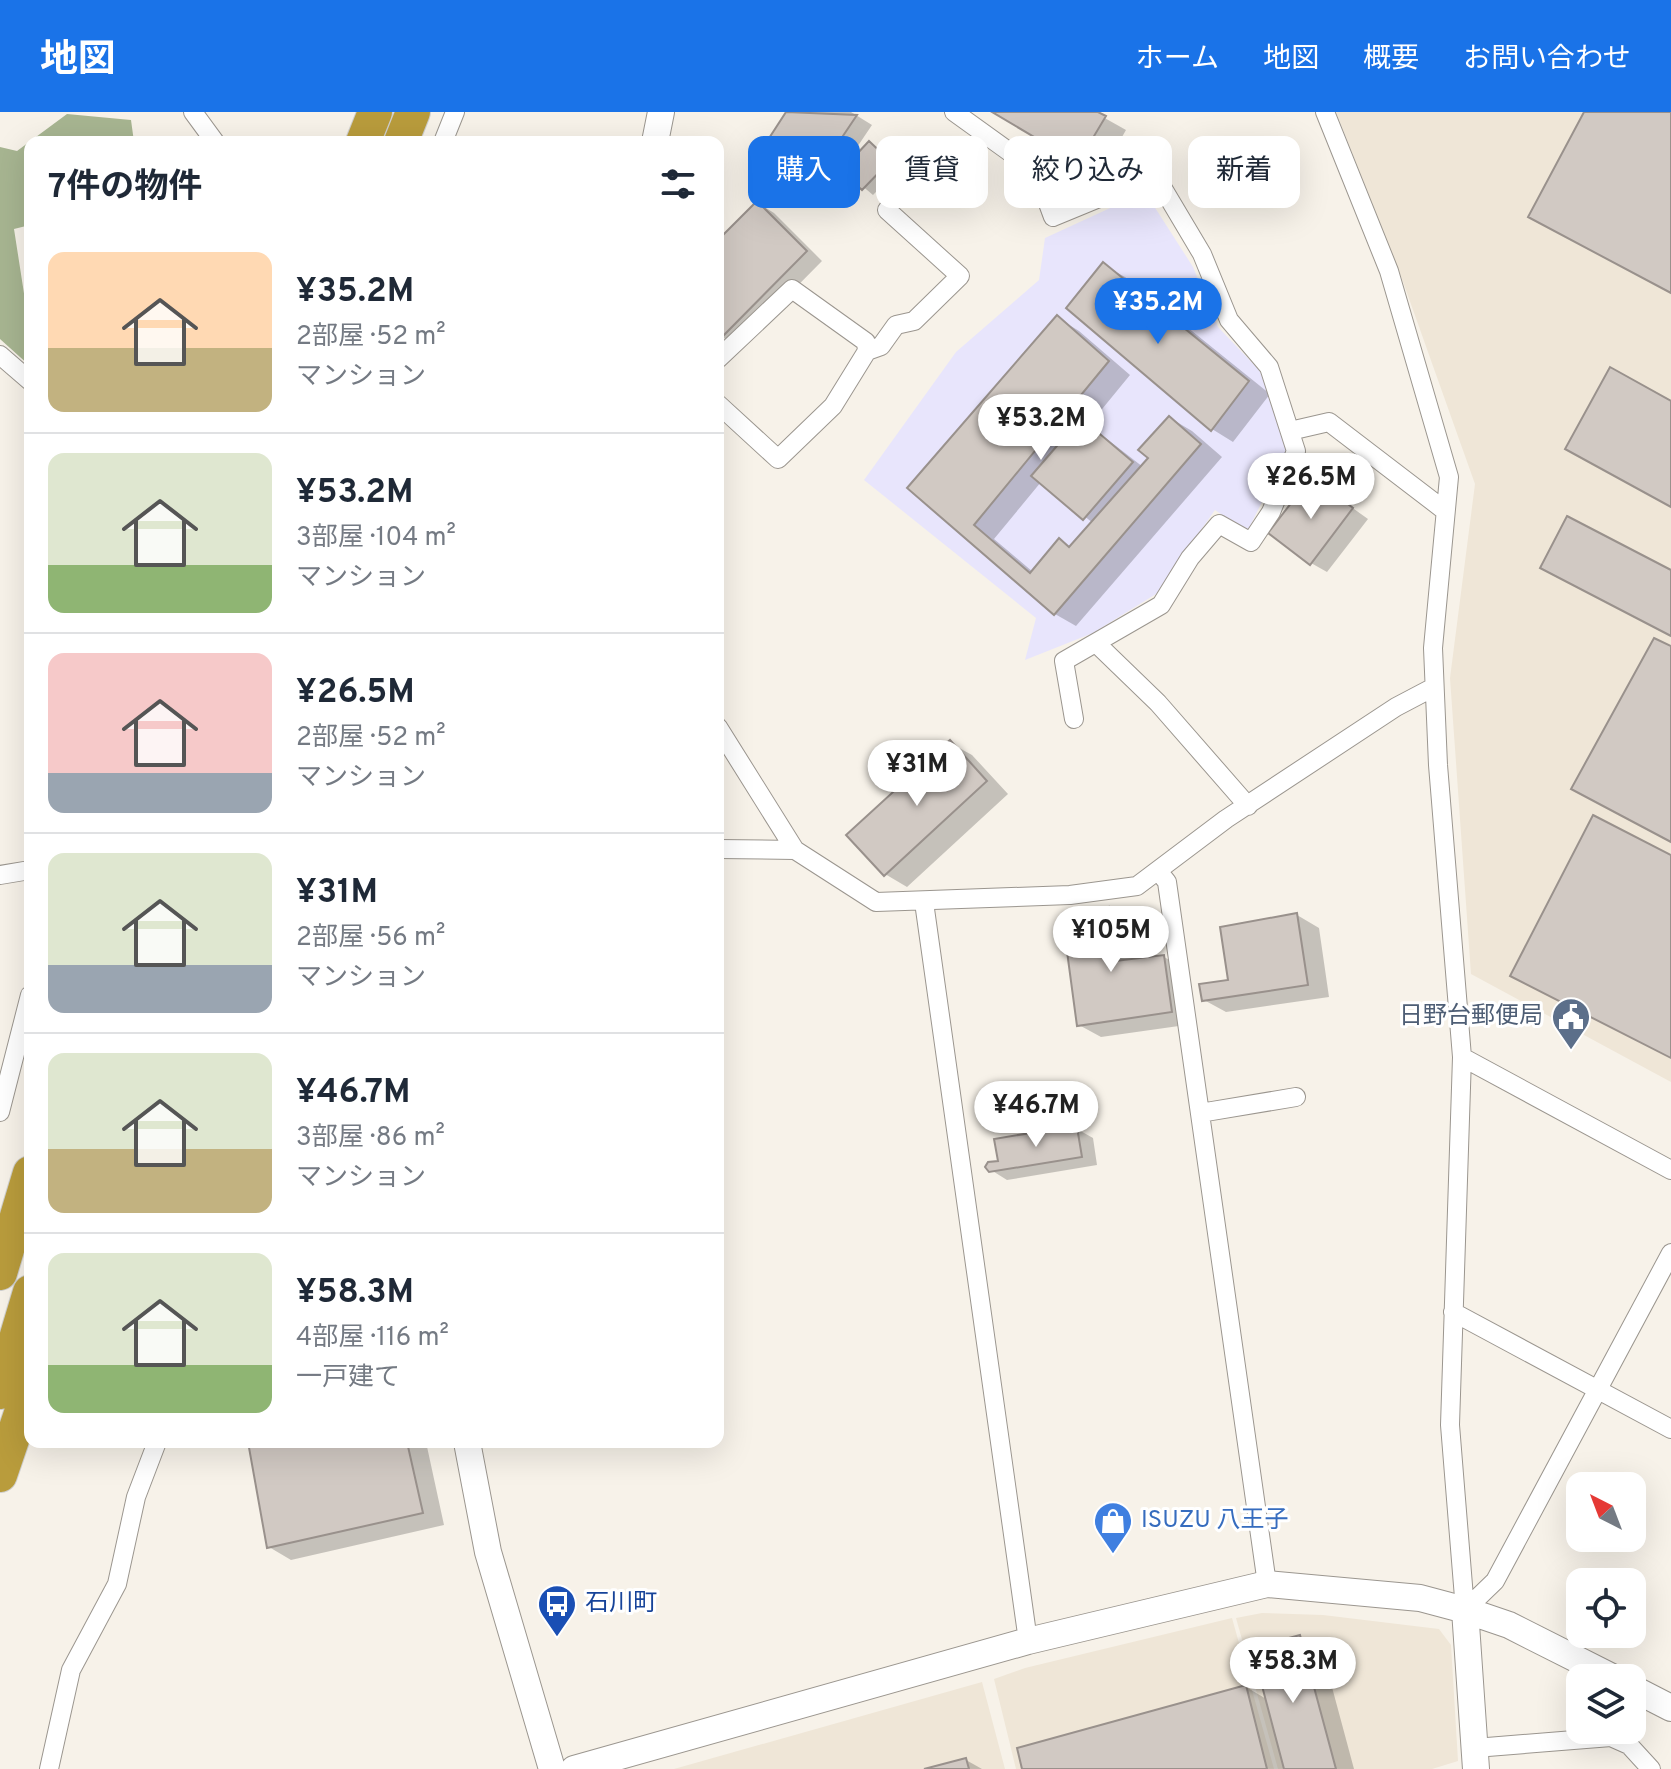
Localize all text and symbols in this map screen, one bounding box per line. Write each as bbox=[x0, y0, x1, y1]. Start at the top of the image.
text: 地図 bbox=[40, 37, 116, 86]
text: ホーム bbox=[1136, 42, 1219, 78]
text: 地図 bbox=[1263, 42, 1319, 78]
text: 概要 bbox=[1363, 42, 1419, 78]
text: お問い合わせ bbox=[1463, 42, 1631, 78]
chip: 購入 bbox=[748, 136, 860, 208]
chip: 賃貸 bbox=[876, 136, 988, 208]
chip: 絞り込み bbox=[1004, 136, 1172, 208]
chip: 新着 bbox=[1188, 136, 1300, 208]
icon: filters bbox=[656, 162, 700, 206]
text: 7件の物件 bbox=[48, 167, 202, 210]
text: ¥35.2M bbox=[296, 271, 414, 314]
pin: ¥35.2M bbox=[1093, 278, 1223, 346]
icon: home bbox=[112, 284, 208, 380]
text: ¥35.2M bbox=[1113, 287, 1203, 320]
text: 2部屋 · 52 m² bbox=[296, 321, 446, 354]
text: マンション bbox=[296, 361, 426, 394]
pin: ¥53.2M bbox=[976, 394, 1106, 462]
text: ¥53.2M bbox=[996, 403, 1086, 436]
pin: ¥26.5M bbox=[1246, 453, 1376, 521]
text: ¥26.5M bbox=[1266, 462, 1356, 495]
text: ¥53.2M bbox=[296, 472, 414, 515]
icon: home bbox=[112, 485, 208, 581]
text: 3部屋 · 104 m² bbox=[296, 522, 456, 555]
text: マンション bbox=[296, 562, 426, 595]
text: ¥26.5M bbox=[296, 672, 415, 715]
icon: home bbox=[112, 685, 208, 781]
text: 2部屋 · 52 m² bbox=[296, 722, 446, 755]
pin: ¥31M bbox=[870, 740, 964, 808]
text: ¥31M bbox=[886, 749, 948, 782]
text: マンション bbox=[296, 762, 426, 795]
text: ¥31M bbox=[296, 872, 378, 915]
icon: home bbox=[112, 885, 208, 981]
pin: ¥105M bbox=[1055, 906, 1167, 974]
text: ¥105M bbox=[1071, 915, 1151, 948]
text: 2部屋 · 56 m² bbox=[296, 922, 445, 955]
text: マンション bbox=[296, 962, 426, 995]
public building icon: 日野台郵便局 bbox=[1550, 996, 1592, 1051]
place label: 日野台郵便局 bbox=[1399, 1002, 1543, 1032]
text: ¥46.7M bbox=[296, 1072, 410, 1115]
pin: ¥46.7M bbox=[971, 1081, 1101, 1149]
icon: home bbox=[112, 1085, 208, 1181]
text: ¥46.7M bbox=[992, 1090, 1080, 1123]
text: 3部屋 · 86 m² bbox=[296, 1122, 445, 1155]
text: マンション bbox=[296, 1162, 426, 1195]
text: ¥58.3M bbox=[296, 1272, 414, 1315]
icon: home bbox=[112, 1285, 208, 1381]
text: 4部屋 · 116 m² bbox=[296, 1322, 449, 1355]
text: 一戸建て bbox=[296, 1362, 400, 1395]
north arrow bbox=[1566, 1472, 1646, 1552]
map controls bbox=[1566, 1472, 1646, 1744]
shop icon: ISUZU 八王子 bbox=[1092, 1500, 1134, 1555]
place label: ISUZU 八王子 bbox=[1141, 1506, 1288, 1536]
button: locate bbox=[1566, 1568, 1646, 1648]
bus stop icon: 石川町 bbox=[536, 1583, 578, 1638]
place label: 石川町 bbox=[585, 1589, 657, 1619]
pin: ¥58.3M bbox=[1228, 1637, 1358, 1705]
text: ¥58.3M bbox=[1248, 1646, 1338, 1679]
button: layers bbox=[1566, 1664, 1646, 1744]

